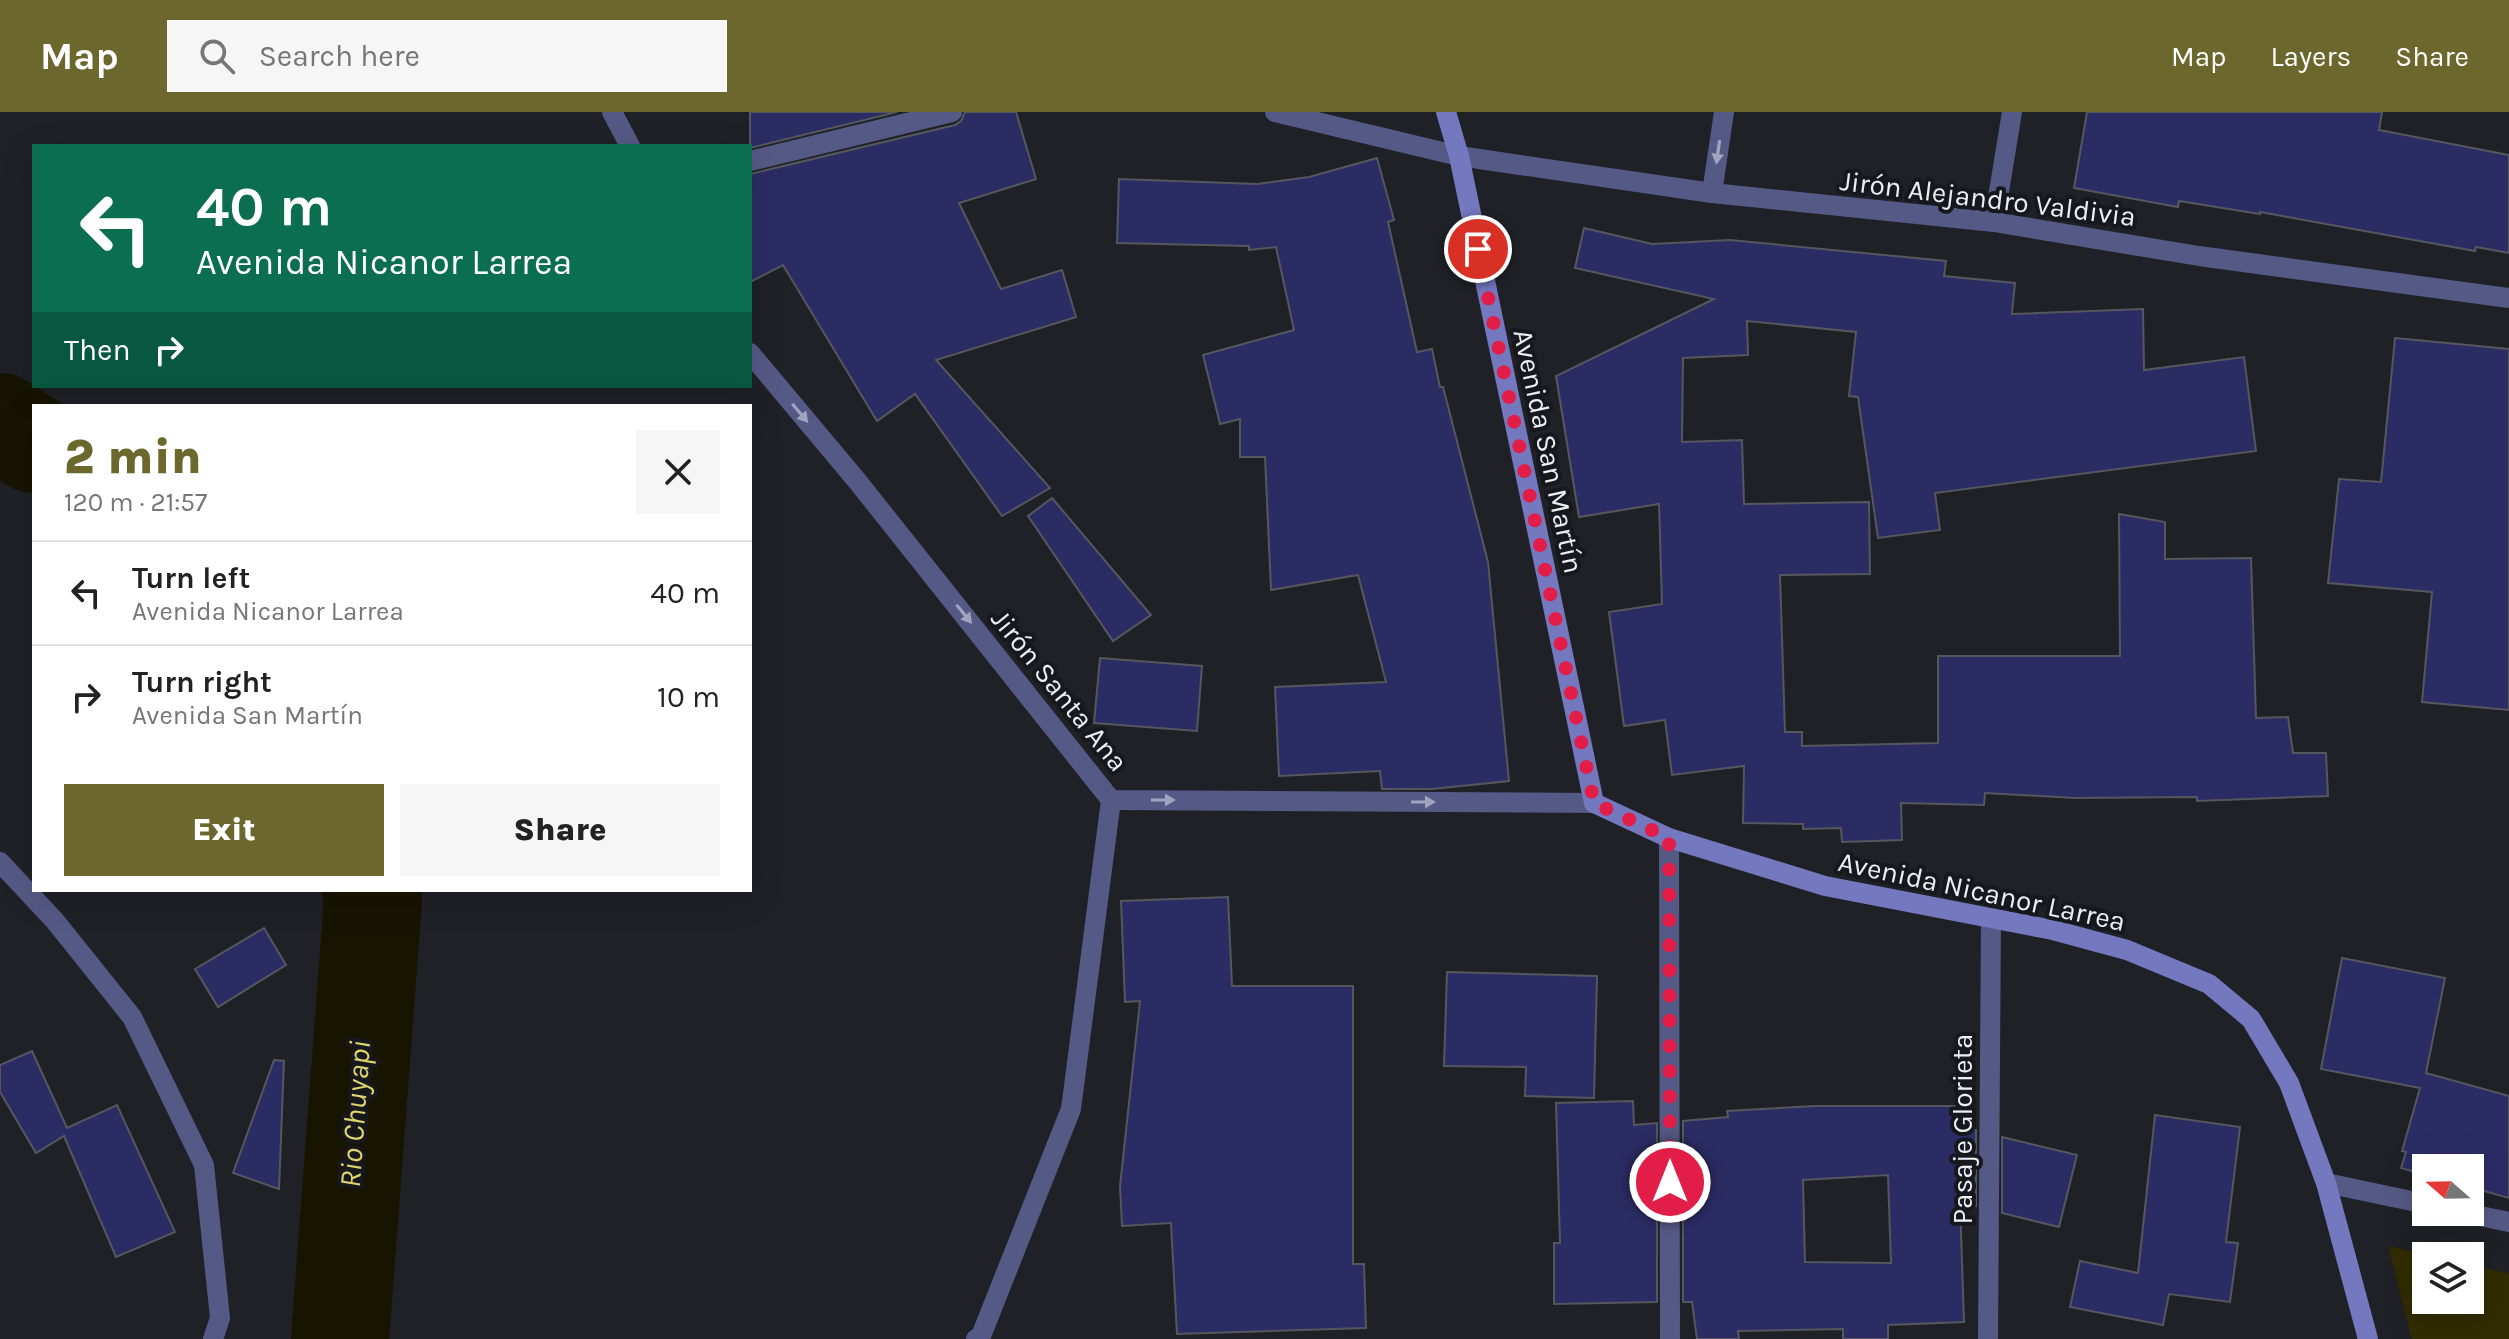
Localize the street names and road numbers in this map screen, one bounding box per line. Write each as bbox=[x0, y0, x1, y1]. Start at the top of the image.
street label: Jirón Alejandro Valdivia bbox=[1838, 164, 2138, 233]
street label: Avenida San Martín bbox=[1507, 326, 1591, 576]
street label: Jirón Santa Ana bbox=[984, 603, 1135, 778]
street label: Avenida Nicanor Larrea bbox=[1835, 845, 2128, 938]
street label: Pasaje Glorieta bbox=[1946, 1034, 1979, 1224]

